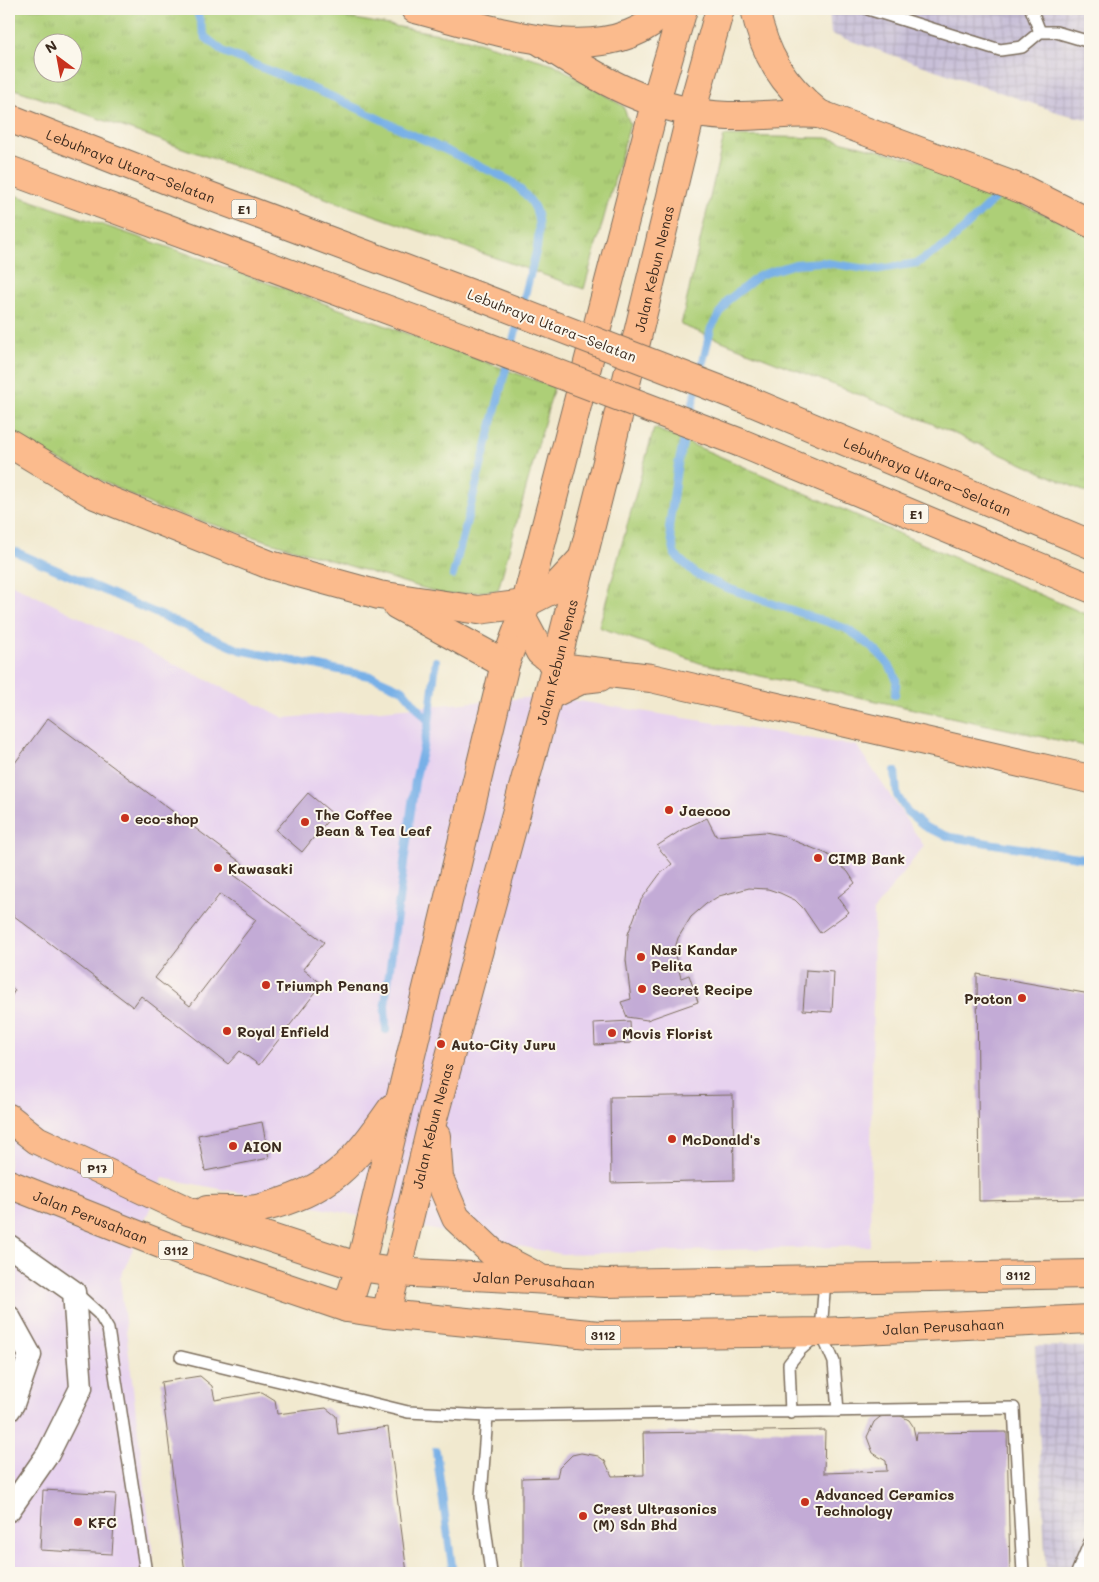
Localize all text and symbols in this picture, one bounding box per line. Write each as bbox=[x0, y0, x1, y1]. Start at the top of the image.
north arrow bbox=[32, 32, 82, 82]
text: N bbox=[41, 36, 60, 57]
street label: Lebuhraya Utara–Selatan bbox=[44, 124, 218, 207]
road number: E1 bbox=[232, 200, 256, 218]
street label: Jalan Kebun Nenas bbox=[629, 204, 678, 334]
street label: Lebuhraya Utara–Selatan bbox=[465, 284, 639, 366]
street label: Lebuhraya Utara–Selatan bbox=[841, 432, 1014, 519]
road number: E1 bbox=[904, 504, 928, 524]
street label: Jalan Kebun Nenas bbox=[531, 597, 582, 727]
place label: Jaecoo bbox=[679, 801, 731, 820]
marker: Jaecoo bbox=[663, 804, 675, 816]
place label: The Coffee Bean & Tea Leaf bbox=[315, 805, 432, 840]
place label: eco-shop bbox=[135, 809, 199, 828]
marker: eco-shop bbox=[119, 812, 131, 824]
marker: The Coffee Bean & Tea Leaf bbox=[299, 816, 311, 828]
place label: CIMB Bank bbox=[828, 849, 905, 868]
marker: CIMB Bank bbox=[812, 852, 824, 864]
place label: Kawasaki bbox=[228, 859, 293, 878]
marker: Kawasaki bbox=[212, 862, 224, 874]
place label: Nasi Kandar Pelita bbox=[651, 940, 738, 975]
marker: Nasi Kandar Pelita bbox=[635, 951, 647, 963]
place label: Triumph Penang bbox=[276, 976, 388, 995]
marker: Triumph Penang bbox=[260, 979, 272, 991]
place label: Secret Recipe bbox=[652, 980, 753, 999]
marker: Secret Recipe bbox=[636, 983, 648, 995]
place label: Proton bbox=[964, 989, 1012, 1008]
marker: Proton bbox=[1016, 992, 1028, 1004]
place label: Royal Enfield bbox=[237, 1022, 329, 1041]
place label: Mcvis Florist bbox=[622, 1024, 713, 1043]
marker: Royal Enfield bbox=[221, 1025, 233, 1037]
marker: Mcvis Florist bbox=[606, 1027, 618, 1039]
place label: Auto-City Juru bbox=[451, 1035, 556, 1054]
marker: Auto-City Juru bbox=[435, 1038, 447, 1050]
street label: Jalan Kebun Nenas bbox=[407, 1060, 457, 1190]
place label: McDonald's bbox=[682, 1130, 760, 1149]
marker: McDonald's bbox=[666, 1133, 678, 1145]
place label: AION bbox=[243, 1137, 282, 1156]
marker: AION bbox=[227, 1140, 239, 1152]
road number: P17 bbox=[81, 1158, 113, 1178]
street label: Jalan Perusahaan bbox=[31, 1185, 151, 1248]
road number: 3112 bbox=[158, 1240, 194, 1260]
road number: 3112 bbox=[1000, 1266, 1036, 1284]
street label: Jalan Perusahaan bbox=[473, 1267, 595, 1292]
street label: Jalan Perusahaan bbox=[882, 1314, 1004, 1339]
road number: 3112 bbox=[586, 1326, 620, 1344]
place label: Advanced Ceramics Technology bbox=[815, 1485, 954, 1520]
marker: Advanced Ceramics Technology bbox=[799, 1496, 811, 1508]
place label: Crest Ultrasonics (M) Sdn Bhd bbox=[593, 1499, 717, 1534]
marker: Crest Ultrasonics (M) Sdn Bhd bbox=[577, 1510, 589, 1522]
place label: KFC bbox=[88, 1513, 117, 1532]
marker: KFC bbox=[72, 1516, 84, 1528]

